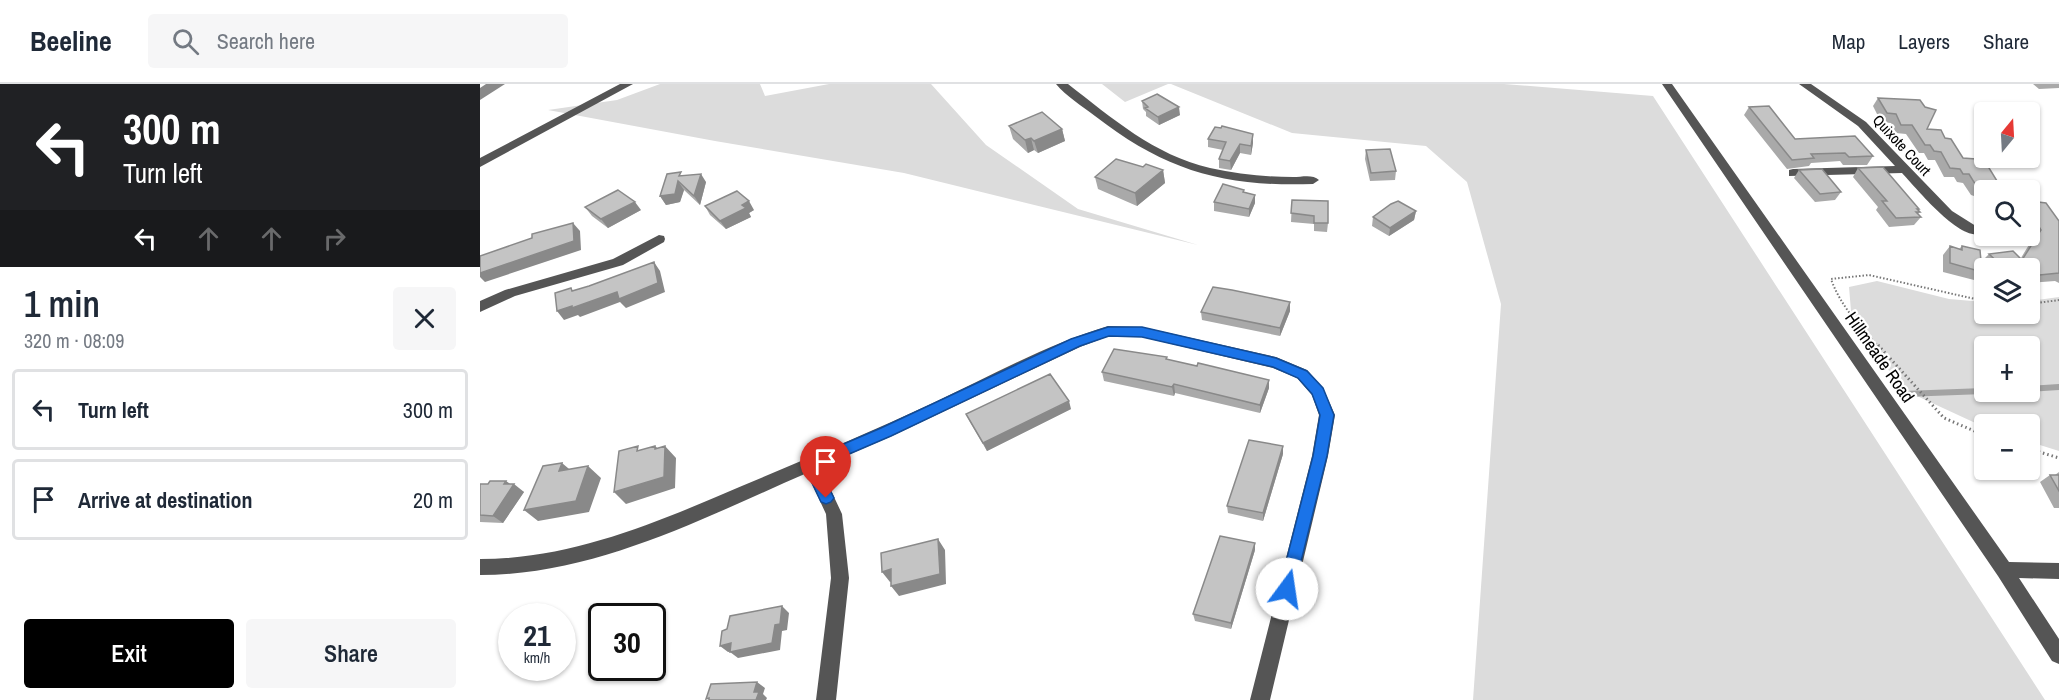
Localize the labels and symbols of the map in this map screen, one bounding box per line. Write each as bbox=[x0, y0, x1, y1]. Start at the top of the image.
north arrow bbox=[1974, 102, 2040, 168]
street label: Quixote Court bbox=[1868, 110, 1936, 181]
street label: Hillmeade Road bbox=[1839, 306, 1921, 408]
pin bbox=[800, 436, 851, 498]
position arrow bbox=[1255, 557, 1319, 621]
speed limit sign: 30 bbox=[588, 603, 666, 681]

